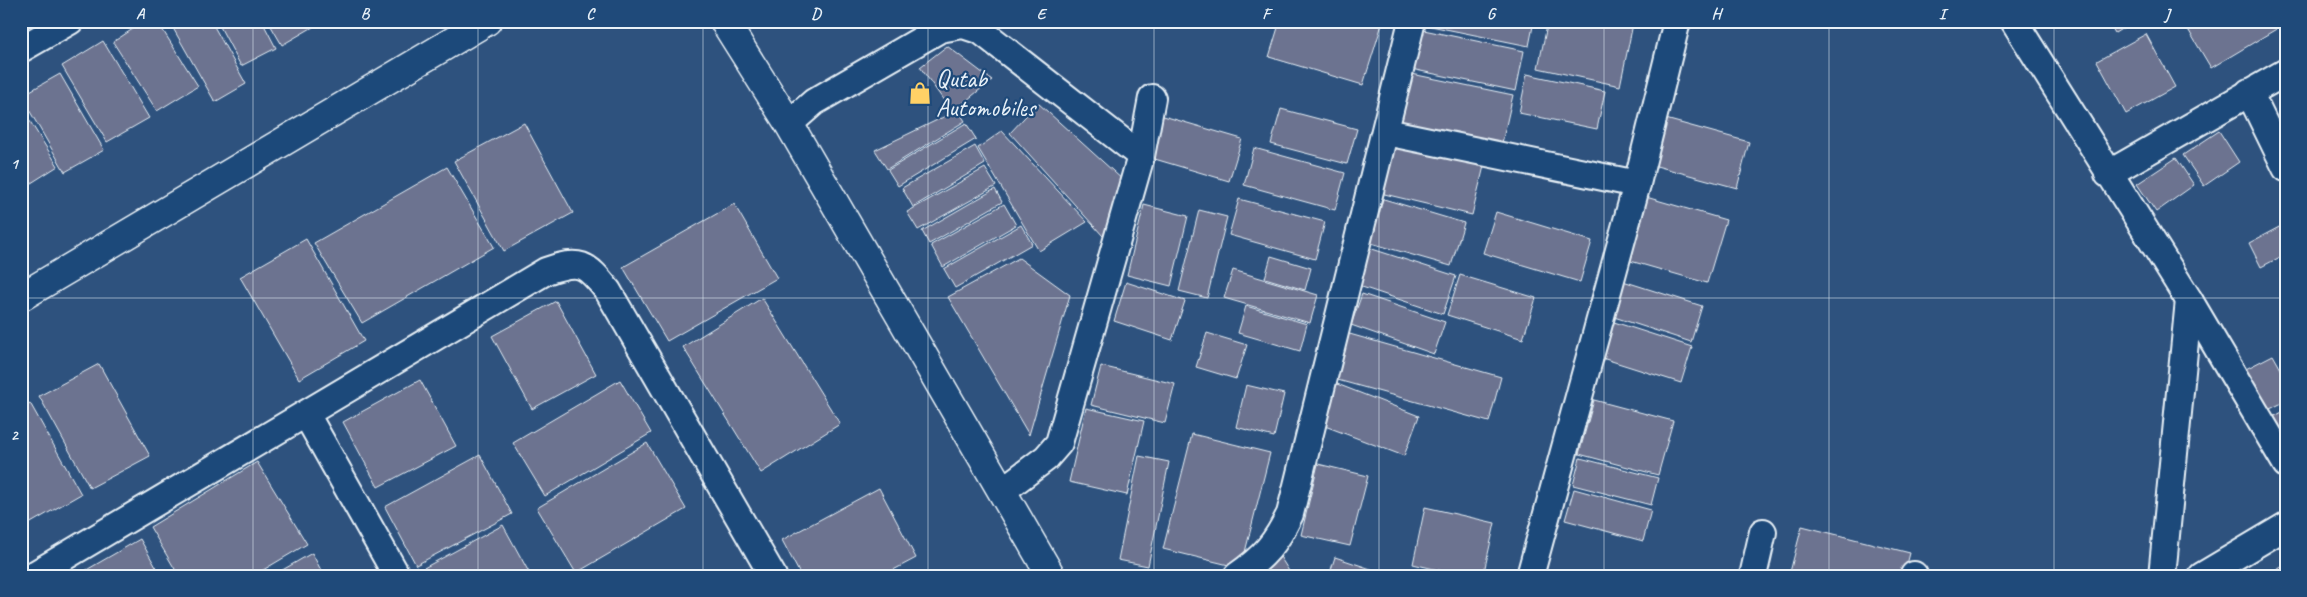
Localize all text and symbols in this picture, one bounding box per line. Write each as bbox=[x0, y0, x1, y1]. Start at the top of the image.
text: A bbox=[136, 4, 146, 24]
text: B bbox=[361, 4, 371, 24]
text: C bbox=[586, 4, 596, 24]
text: D bbox=[811, 4, 822, 24]
text: E bbox=[1037, 4, 1048, 24]
text: F bbox=[1262, 4, 1273, 24]
text: G bbox=[1487, 4, 1497, 24]
text: H bbox=[1711, 4, 1723, 24]
text: I bbox=[1939, 4, 1949, 24]
text: J bbox=[2163, 4, 2172, 24]
place label: Qutab Automobiles bbox=[936, 63, 1038, 124]
shop icon: Qutab Automobiles bbox=[907, 80, 933, 106]
text: 1 bbox=[10, 154, 19, 174]
text: 2 bbox=[10, 425, 19, 445]

